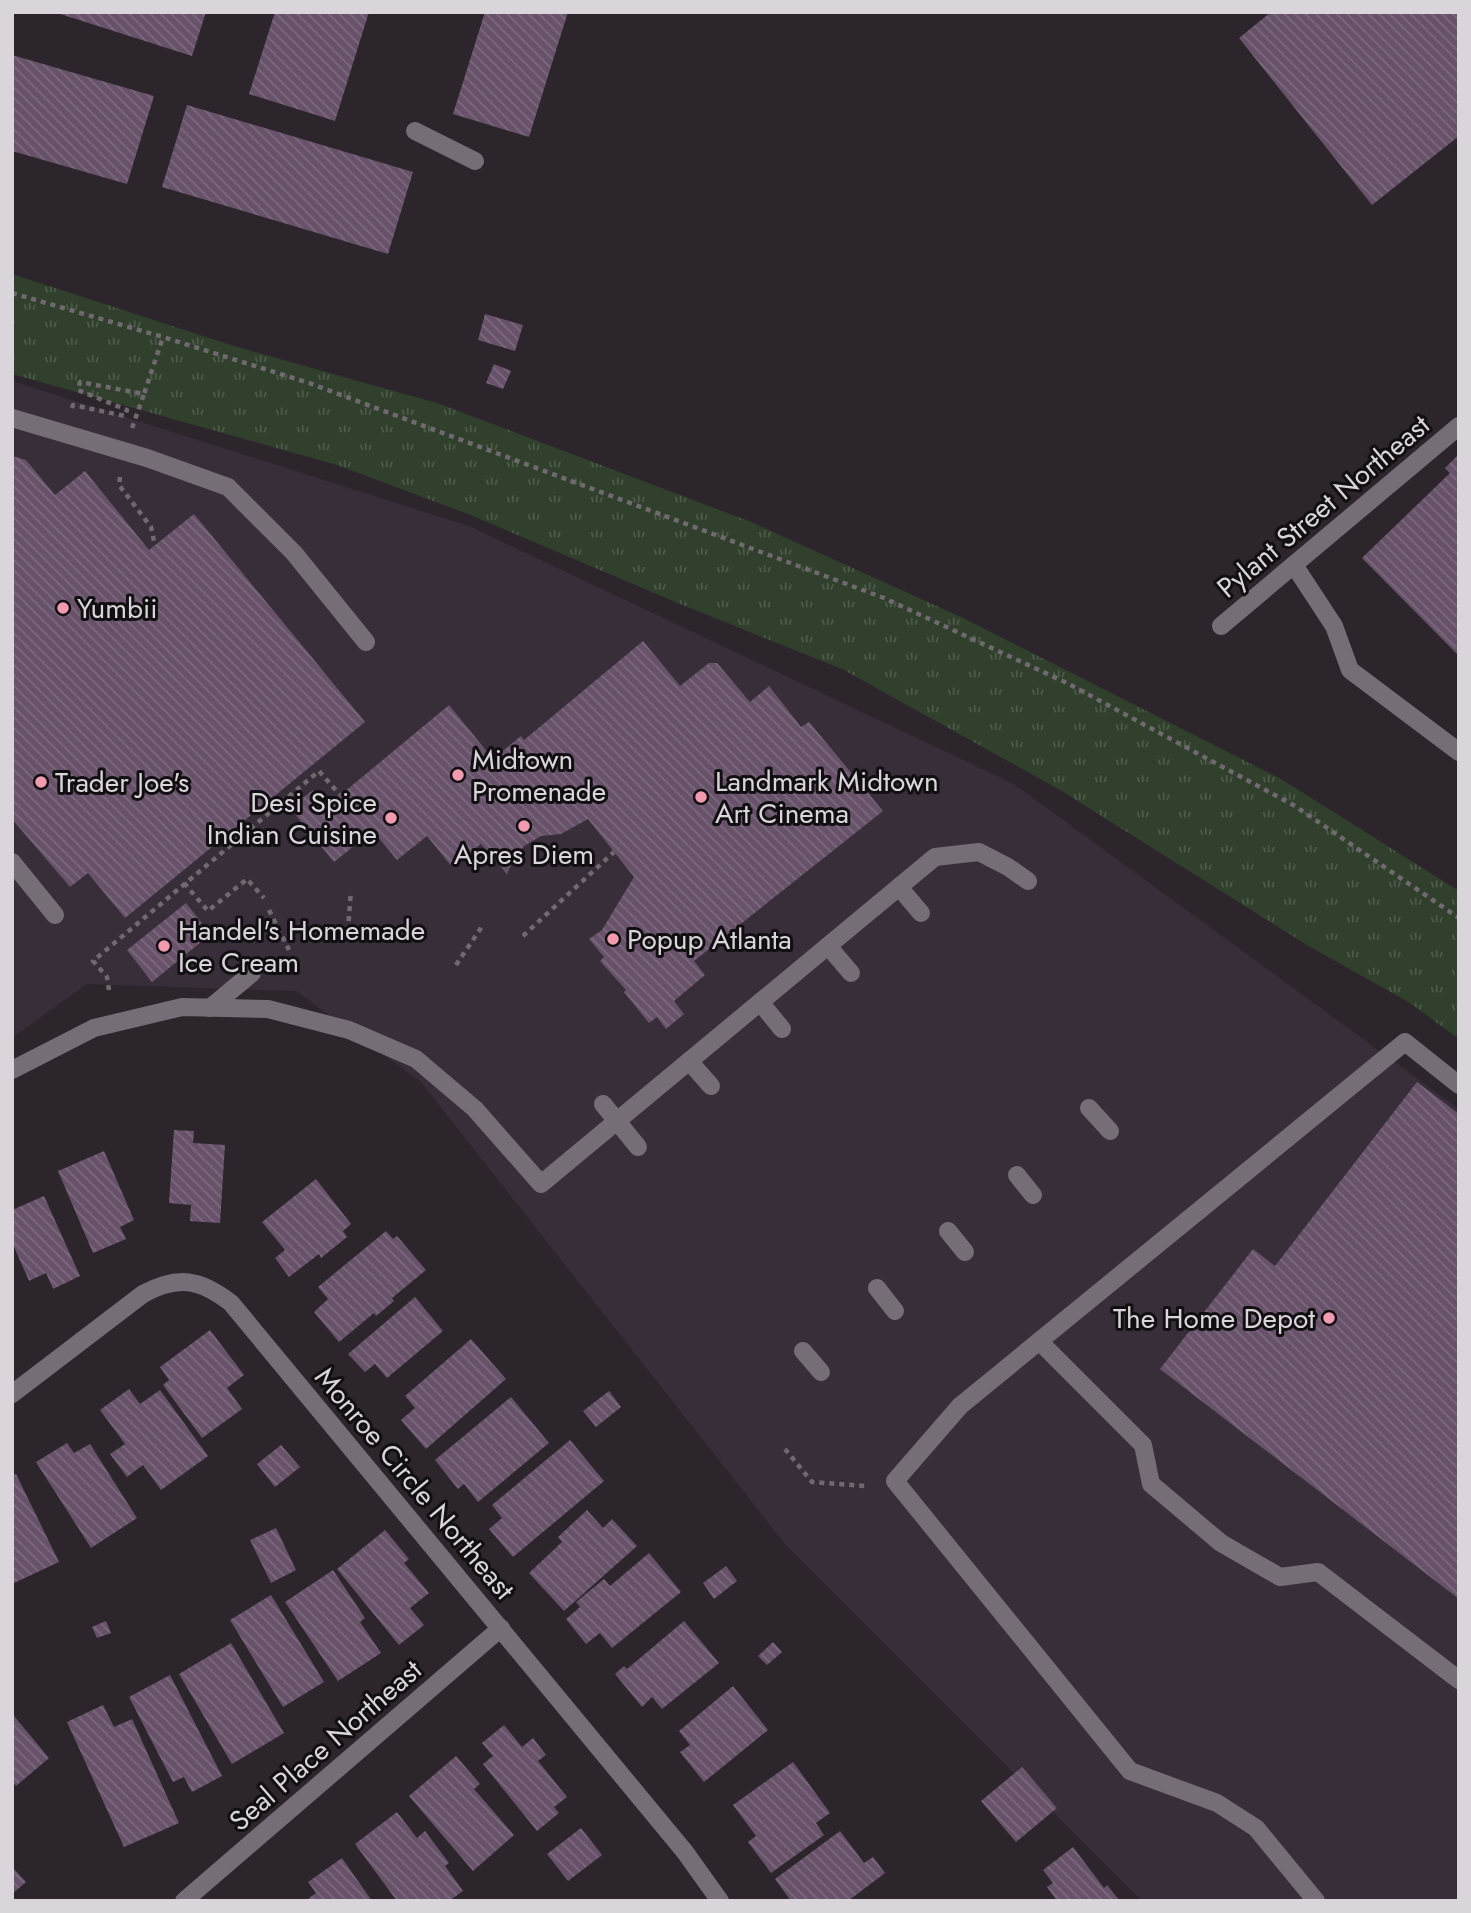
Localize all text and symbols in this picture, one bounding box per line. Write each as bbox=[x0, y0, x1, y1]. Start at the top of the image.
street label: Pylant Street Northeast bbox=[1208, 405, 1439, 608]
place label: Yumbii bbox=[77, 588, 158, 629]
marker: Yumbii bbox=[55, 600, 71, 616]
place label: Midtown Promenade bbox=[472, 739, 606, 812]
place label: Landmark Midtown Art Cinema bbox=[715, 761, 939, 834]
place label: Trader Joe's bbox=[55, 762, 189, 803]
marker: Midtown Promenade bbox=[450, 767, 466, 783]
marker: Trader Joe's bbox=[33, 774, 49, 790]
place label: Desi Spice Indian Cuisine bbox=[207, 782, 377, 855]
marker: Landmark Midtown Art Cinema bbox=[693, 789, 709, 805]
marker: Desi Spice Indian Cuisine bbox=[383, 810, 399, 826]
marker: Apres Diem bbox=[516, 818, 532, 834]
place label: Apres Diem bbox=[454, 834, 594, 875]
place label: Handel's Homemade Ice Cream bbox=[178, 910, 425, 983]
place label: Popup Atlanta bbox=[627, 919, 792, 960]
marker: Popup Atlanta bbox=[605, 931, 621, 947]
marker: Handel's Homemade Ice Cream bbox=[156, 938, 172, 954]
place label: The Home Depot bbox=[1113, 1298, 1315, 1339]
marker: The Home Depot bbox=[1321, 1310, 1337, 1326]
street label: Monroe Circle Northeast bbox=[305, 1358, 524, 1609]
street label: Seal Place Northeast bbox=[220, 1650, 431, 1841]

